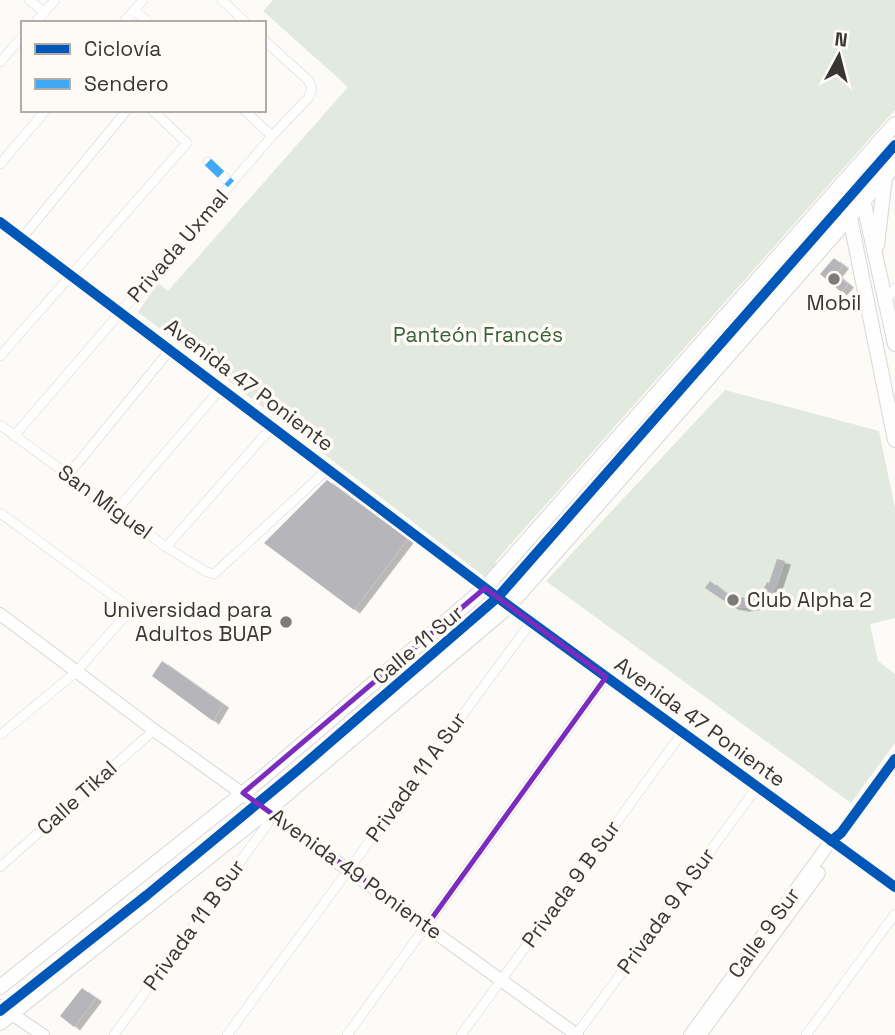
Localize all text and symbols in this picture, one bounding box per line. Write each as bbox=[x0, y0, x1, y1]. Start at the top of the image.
legend bbox=[21, 21, 266, 112]
north arrow bbox=[804, 21, 874, 91]
text: N bbox=[833, 26, 849, 53]
text: Ciclovía bbox=[84, 35, 161, 62]
text: Sendero bbox=[84, 70, 169, 97]
street label: Privada Uxmal bbox=[121, 184, 234, 308]
marker: Mobil bbox=[826, 271, 842, 287]
place label: Mobil bbox=[807, 289, 861, 316]
street label: Avenida 47 Poniente bbox=[159, 312, 339, 457]
park label: Panteón Francés bbox=[393, 321, 563, 348]
street label: San Miguel bbox=[53, 458, 158, 545]
place label: Club Alpha 2 bbox=[747, 586, 872, 613]
marker: Club Alpha 2 bbox=[725, 592, 741, 608]
place label: Universidad para Adultos BUAP bbox=[103, 596, 272, 647]
street label: Calle 11 Sur bbox=[367, 599, 469, 690]
marker: Universidad para Adultos BUAP bbox=[278, 614, 294, 630]
street label: Avenida 47 Poniente bbox=[609, 650, 791, 793]
street label: Privada 11 A Sur bbox=[359, 706, 472, 847]
street label: Calle Tikal bbox=[31, 755, 122, 841]
street label: Avenida 49 Poniente bbox=[265, 802, 448, 945]
street label: Privada 9 B Sur bbox=[515, 815, 626, 953]
street label: Privada 9 A Sur bbox=[611, 842, 720, 979]
street label: Privada 11 B Sur bbox=[137, 854, 250, 995]
street label: Calle 9 Sur bbox=[722, 882, 806, 983]

